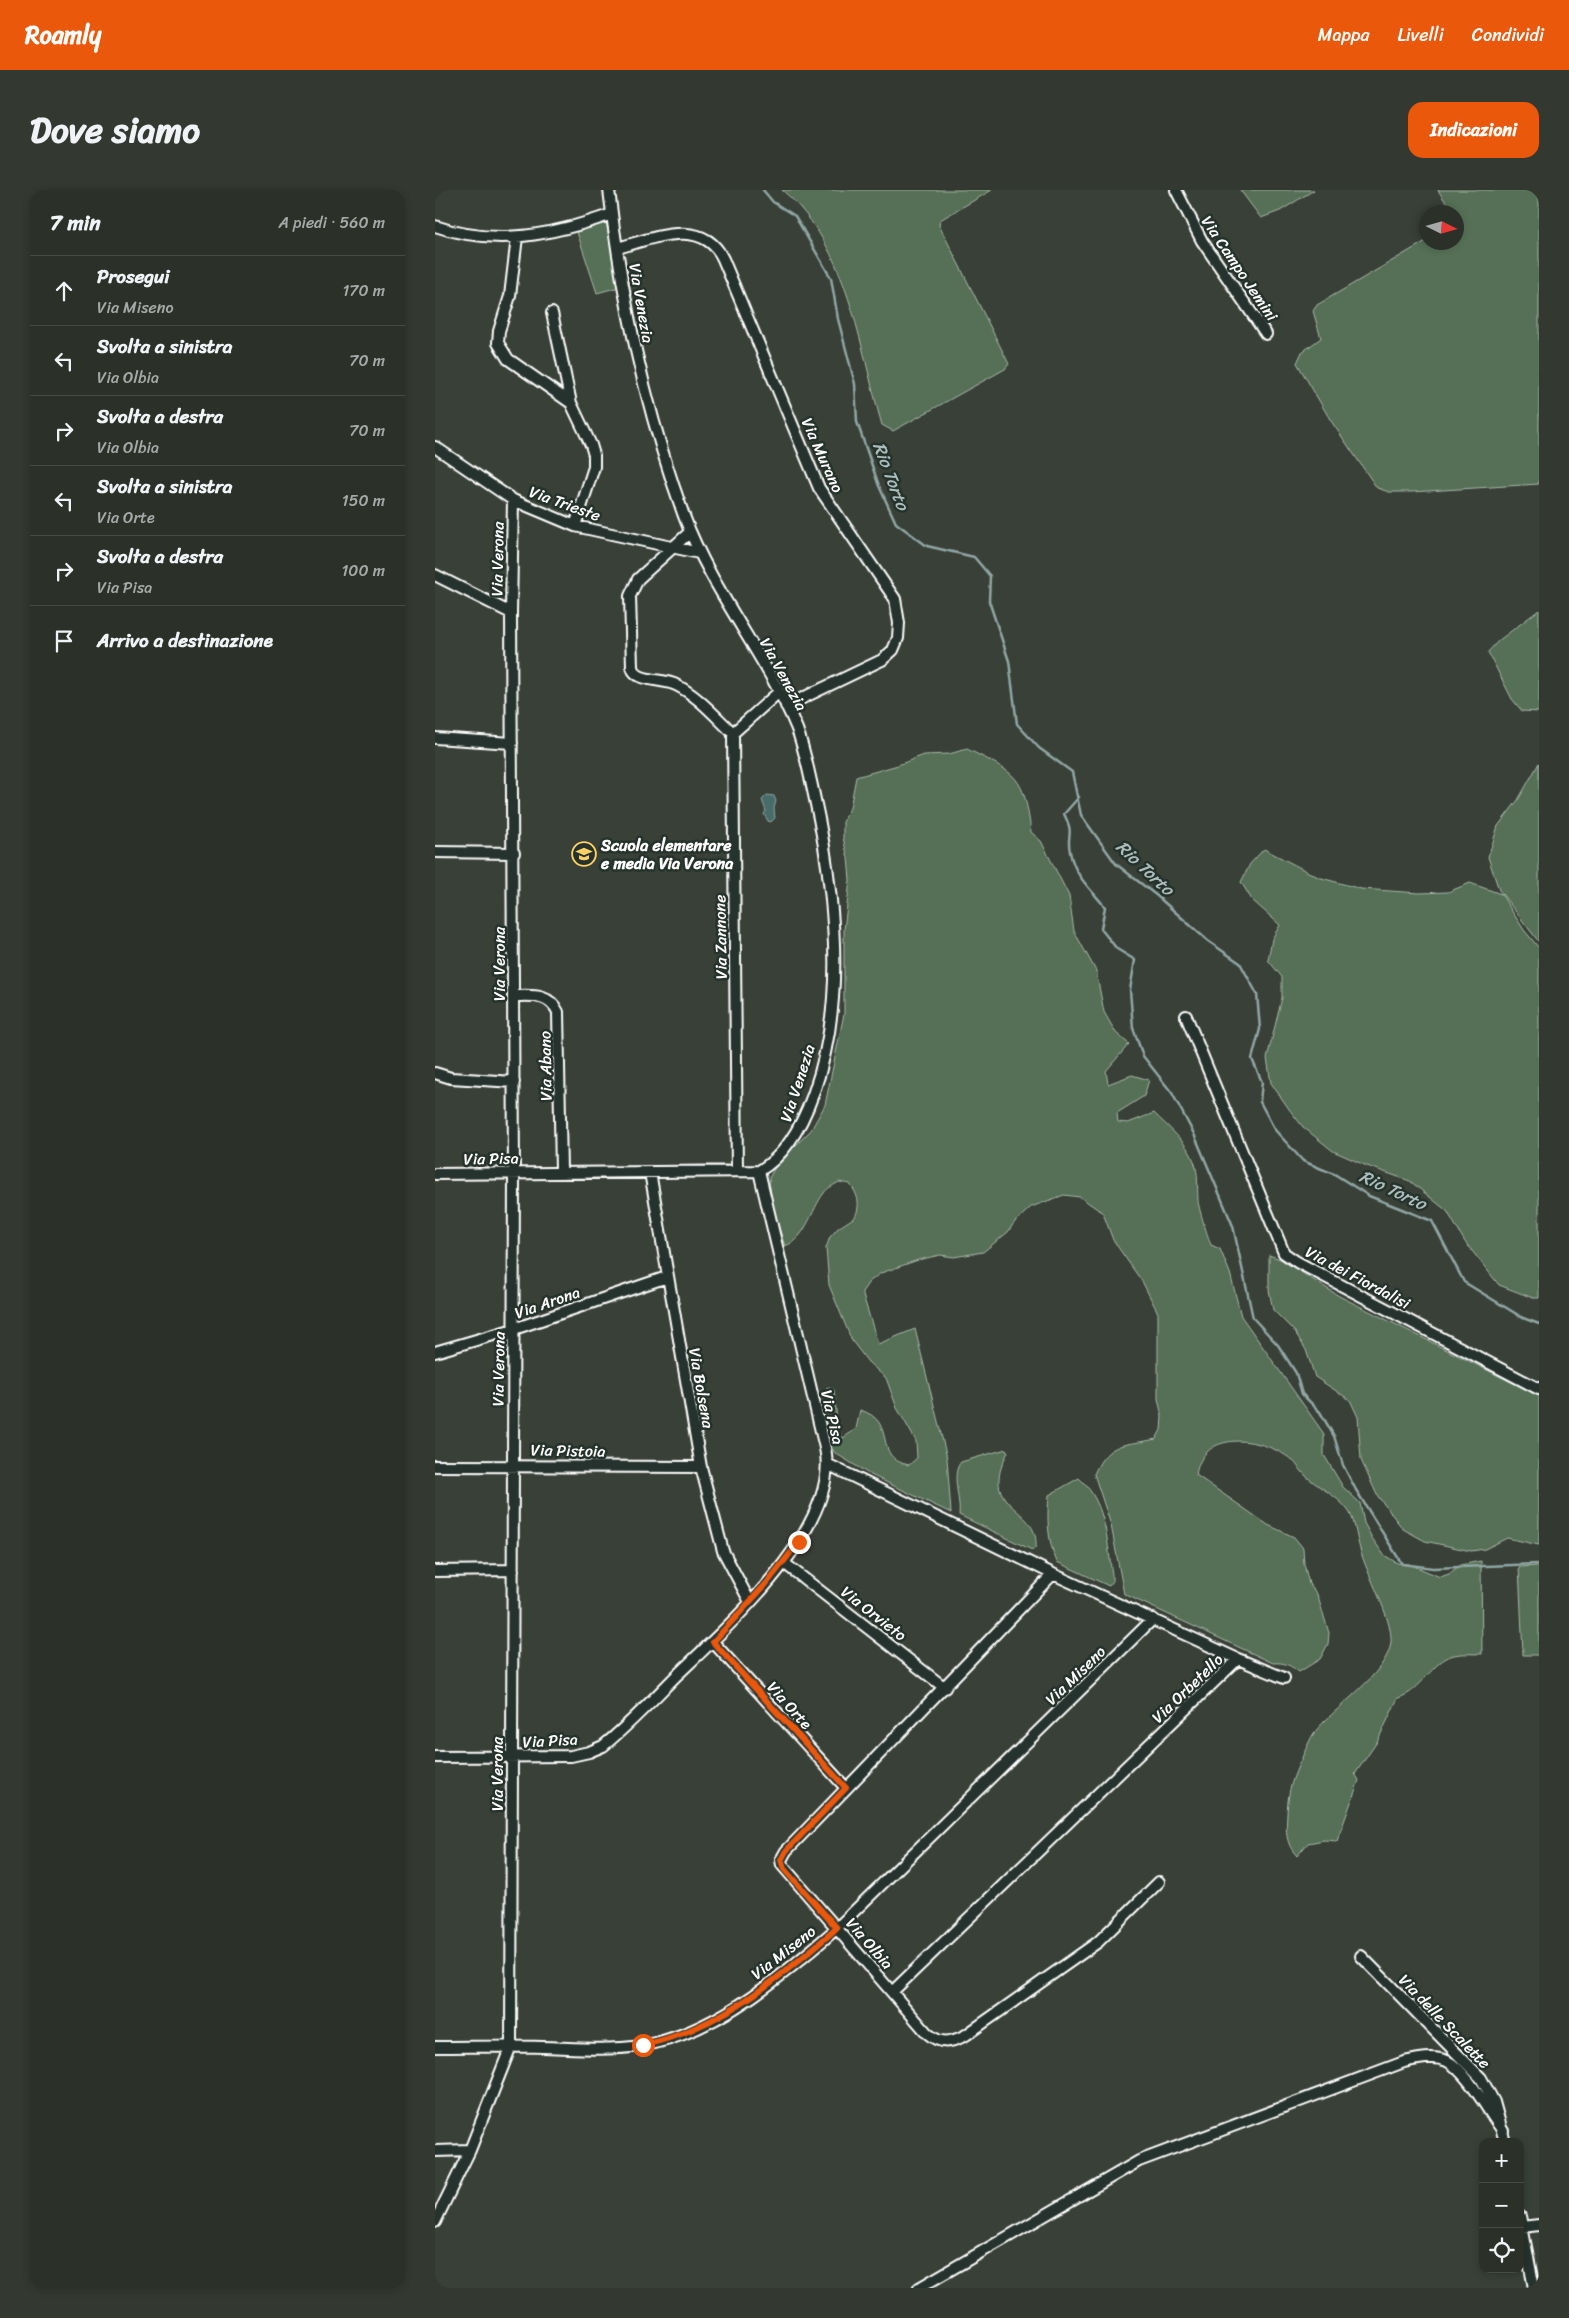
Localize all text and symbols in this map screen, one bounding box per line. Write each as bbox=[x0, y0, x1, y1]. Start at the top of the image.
text: Roamly bbox=[25, 14, 101, 56]
text: Mappa bbox=[1318, 19, 1370, 51]
text: Livelli bbox=[1398, 19, 1444, 51]
text: Condividi bbox=[1472, 19, 1544, 51]
text: Dove siamo bbox=[30, 99, 200, 161]
button: Indicazioni bbox=[1408, 102, 1539, 158]
text: 7 min bbox=[50, 204, 101, 242]
north arrow bbox=[1419, 205, 1464, 250]
text: A piedi · 560 m bbox=[278, 208, 385, 237]
street label: Via Campo Jemini bbox=[1193, 209, 1286, 328]
text: Prosegui bbox=[97, 260, 170, 293]
street label: Via Venezia bbox=[620, 261, 663, 345]
text: 170 m bbox=[342, 276, 385, 305]
icon: ahead bbox=[50, 277, 78, 305]
text: Via Miseno bbox=[97, 293, 174, 322]
text: Svolta a sinistra bbox=[97, 330, 232, 363]
text: 70 m bbox=[349, 346, 385, 375]
icon: left bbox=[50, 347, 78, 375]
text: Via Olbia bbox=[97, 363, 159, 392]
text: Svolta a destra bbox=[97, 400, 223, 433]
street label: Via Murano bbox=[793, 413, 852, 498]
text: 70 m bbox=[349, 416, 385, 445]
icon: right bbox=[50, 417, 78, 445]
text: Via Olbia bbox=[97, 433, 159, 462]
water label: Rio Torto bbox=[863, 437, 919, 517]
text: Svolta a sinistra bbox=[97, 470, 232, 503]
street label: Via Trieste bbox=[525, 477, 605, 530]
text: 150 m bbox=[342, 486, 385, 515]
icon: left bbox=[50, 487, 78, 515]
text: Via Orte bbox=[97, 503, 155, 532]
street label: Via Verona bbox=[482, 520, 513, 597]
text: Svolta a destra bbox=[97, 540, 223, 573]
text: 100 m bbox=[341, 556, 385, 585]
icon: right bbox=[50, 557, 78, 585]
text: Via Pisa bbox=[97, 573, 152, 602]
text: Arrivo a destinazione bbox=[97, 624, 273, 657]
icon: arrive bbox=[50, 627, 78, 655]
street label: Via Venezia bbox=[751, 632, 816, 716]
place label: Scuola elementare e media Via Verona bbox=[600, 831, 734, 878]
water label: Rio Torto bbox=[1108, 832, 1183, 905]
school or university icon: Scuola elementare e media Via Verona bbox=[571, 841, 597, 867]
street label: Via Zannone bbox=[705, 894, 736, 980]
street label: Via Verona bbox=[485, 926, 514, 1001]
street label: Via Abano bbox=[530, 1031, 561, 1101]
street label: Via Venezia bbox=[771, 1041, 824, 1126]
street label: Via Pisa bbox=[463, 1144, 519, 1173]
water label: Rio Torto bbox=[1354, 1161, 1434, 1220]
street label: Via dei Fiordalisi bbox=[1300, 1237, 1416, 1318]
street label: Via Arona bbox=[510, 1278, 584, 1327]
street label: Via Verona bbox=[483, 1330, 514, 1407]
street label: Via Bolsena bbox=[680, 1346, 723, 1432]
street label: Via Pisa bbox=[812, 1387, 853, 1447]
street label: Via Pistoia bbox=[530, 1435, 606, 1466]
route end bbox=[788, 1531, 811, 1554]
street label: Via Orvieto bbox=[834, 1578, 913, 1649]
street label: Via Miseno bbox=[1038, 1638, 1113, 1712]
street label: Via Orbetello bbox=[1144, 1646, 1230, 1730]
street label: Via Orte bbox=[760, 1674, 820, 1737]
street label: Via Pisa bbox=[522, 1725, 578, 1756]
street label: Via Verona bbox=[483, 1736, 512, 1811]
street label: Via Olbia bbox=[838, 1910, 901, 1976]
street label: Via Miseno bbox=[744, 1917, 822, 1987]
street label: Via delle Scalette bbox=[1391, 1967, 1498, 2076]
route start bbox=[632, 2034, 655, 2057]
map controls bbox=[1479, 2138, 1524, 2273]
button: + bbox=[1479, 2138, 1524, 2183]
button: − bbox=[1479, 2183, 1524, 2228]
button: locate bbox=[1479, 2228, 1524, 2273]

